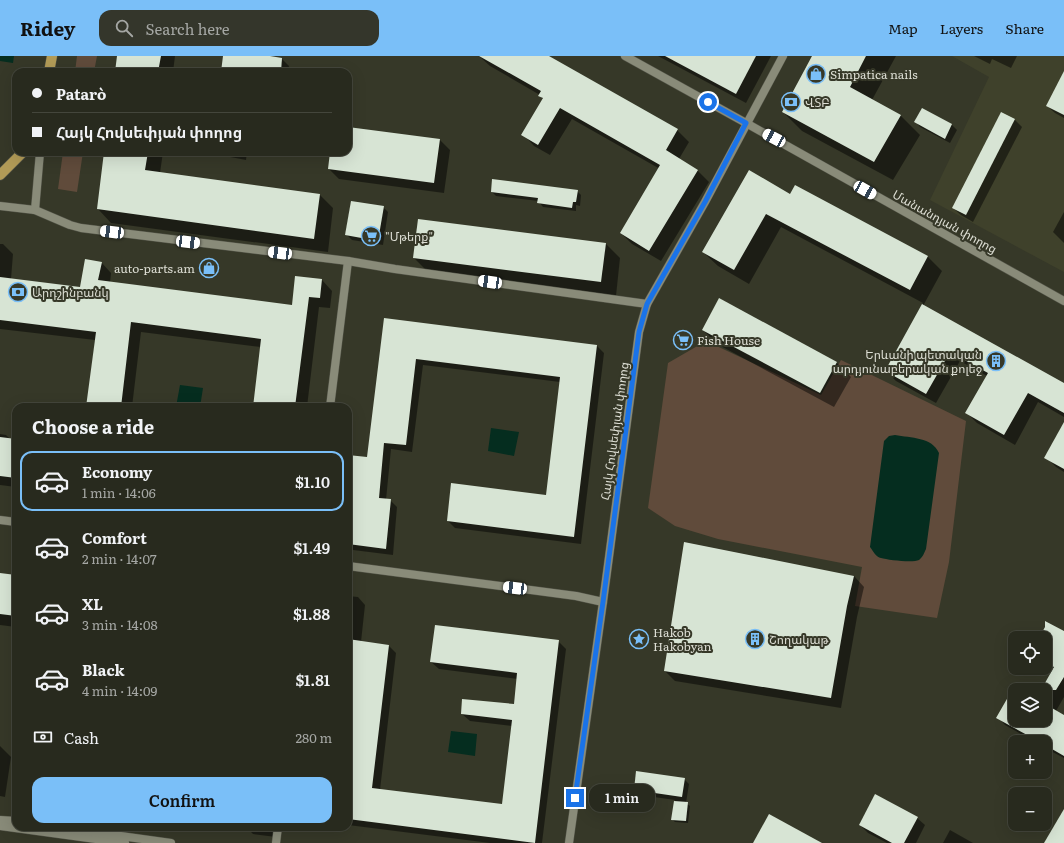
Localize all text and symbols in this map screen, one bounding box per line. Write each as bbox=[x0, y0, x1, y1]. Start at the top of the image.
search box bbox=[99, 10, 379, 46]
text: Ridey bbox=[20, 14, 75, 42]
icon: search bbox=[113, 17, 135, 39]
text: Search here bbox=[145, 17, 230, 40]
text: Map bbox=[888, 18, 918, 38]
text: Layers bbox=[940, 18, 983, 38]
text: Share bbox=[1005, 18, 1044, 38]
shop icon: Simpatica nails bbox=[805, 63, 827, 85]
place label: Simpatica nails bbox=[830, 65, 918, 83]
text: Patarò bbox=[56, 82, 106, 105]
bank icon: ՎՏԲ bbox=[780, 91, 802, 113]
route start bbox=[699, 93, 717, 111]
place label: ՎՏԲ bbox=[805, 93, 830, 111]
text: Հայկ Հովսեփյան փողոց bbox=[56, 120, 242, 143]
car bbox=[761, 127, 787, 149]
car bbox=[852, 179, 878, 201]
street label: Մանանդյան փողոց bbox=[890, 185, 1000, 257]
car bbox=[99, 225, 125, 239]
supermarket icon: "Մթերք" bbox=[360, 225, 382, 247]
place label: "Մթերք" bbox=[385, 227, 433, 245]
car bbox=[175, 235, 201, 249]
car bbox=[267, 246, 293, 260]
shop icon: auto-parts.am bbox=[198, 257, 220, 279]
place label: auto-parts.am bbox=[114, 259, 195, 277]
car bbox=[477, 274, 503, 290]
bank icon: Արդշինբանկ bbox=[7, 281, 29, 303]
place label: Արդշինբանկ bbox=[32, 283, 109, 301]
supermarket icon: Fish House bbox=[672, 329, 694, 351]
place label: Fish House bbox=[697, 331, 760, 349]
place label: Երևանի պետական արդյունաբերական քոլեջ bbox=[833, 345, 982, 377]
building icon: Երևանի պետական արդյունաբերական քոլեջ bbox=[985, 350, 1007, 372]
street label: Հայկ Հովսեփյան փողոց bbox=[595, 361, 633, 501]
text: Choose a ride bbox=[32, 413, 154, 440]
text: Economy bbox=[82, 460, 152, 483]
icon: car bbox=[34, 463, 70, 499]
text: $1.10 bbox=[295, 470, 330, 493]
text: 1 min · 14:06 bbox=[82, 483, 156, 502]
text: Comfort bbox=[82, 526, 147, 549]
icon: car bbox=[34, 529, 70, 565]
text: $1.49 bbox=[294, 536, 330, 559]
text: 2 min · 14:07 bbox=[82, 549, 157, 568]
car bbox=[502, 581, 528, 595]
text: XL bbox=[82, 592, 103, 615]
icon: car bbox=[34, 595, 70, 631]
text: $1.88 bbox=[293, 602, 330, 625]
text: 3 min · 14:08 bbox=[82, 615, 158, 634]
place label: Hakob Hakobyan bbox=[653, 623, 712, 655]
place icon: Hakob Hakobyan bbox=[628, 628, 650, 650]
building icon: Շողակաթ bbox=[744, 628, 766, 650]
place label: Շողակաթ bbox=[769, 630, 829, 648]
map controls bbox=[1008, 631, 1052, 831]
button: locate bbox=[1008, 631, 1052, 675]
text: Black bbox=[82, 658, 125, 681]
icon: car bbox=[34, 661, 70, 697]
text: $1.81 bbox=[295, 668, 330, 691]
text: 4 min · 14:09 bbox=[82, 681, 157, 700]
button: layers bbox=[1008, 683, 1052, 727]
icon: cash bbox=[32, 726, 54, 748]
text: Cash bbox=[64, 726, 99, 749]
text: 280 m bbox=[296, 728, 332, 747]
button: + bbox=[1008, 735, 1052, 779]
button: Confirm bbox=[32, 777, 332, 823]
callout: 1 min bbox=[589, 784, 655, 812]
button: − bbox=[1008, 787, 1052, 831]
text: 1 min bbox=[605, 788, 639, 807]
route end bbox=[566, 789, 584, 807]

